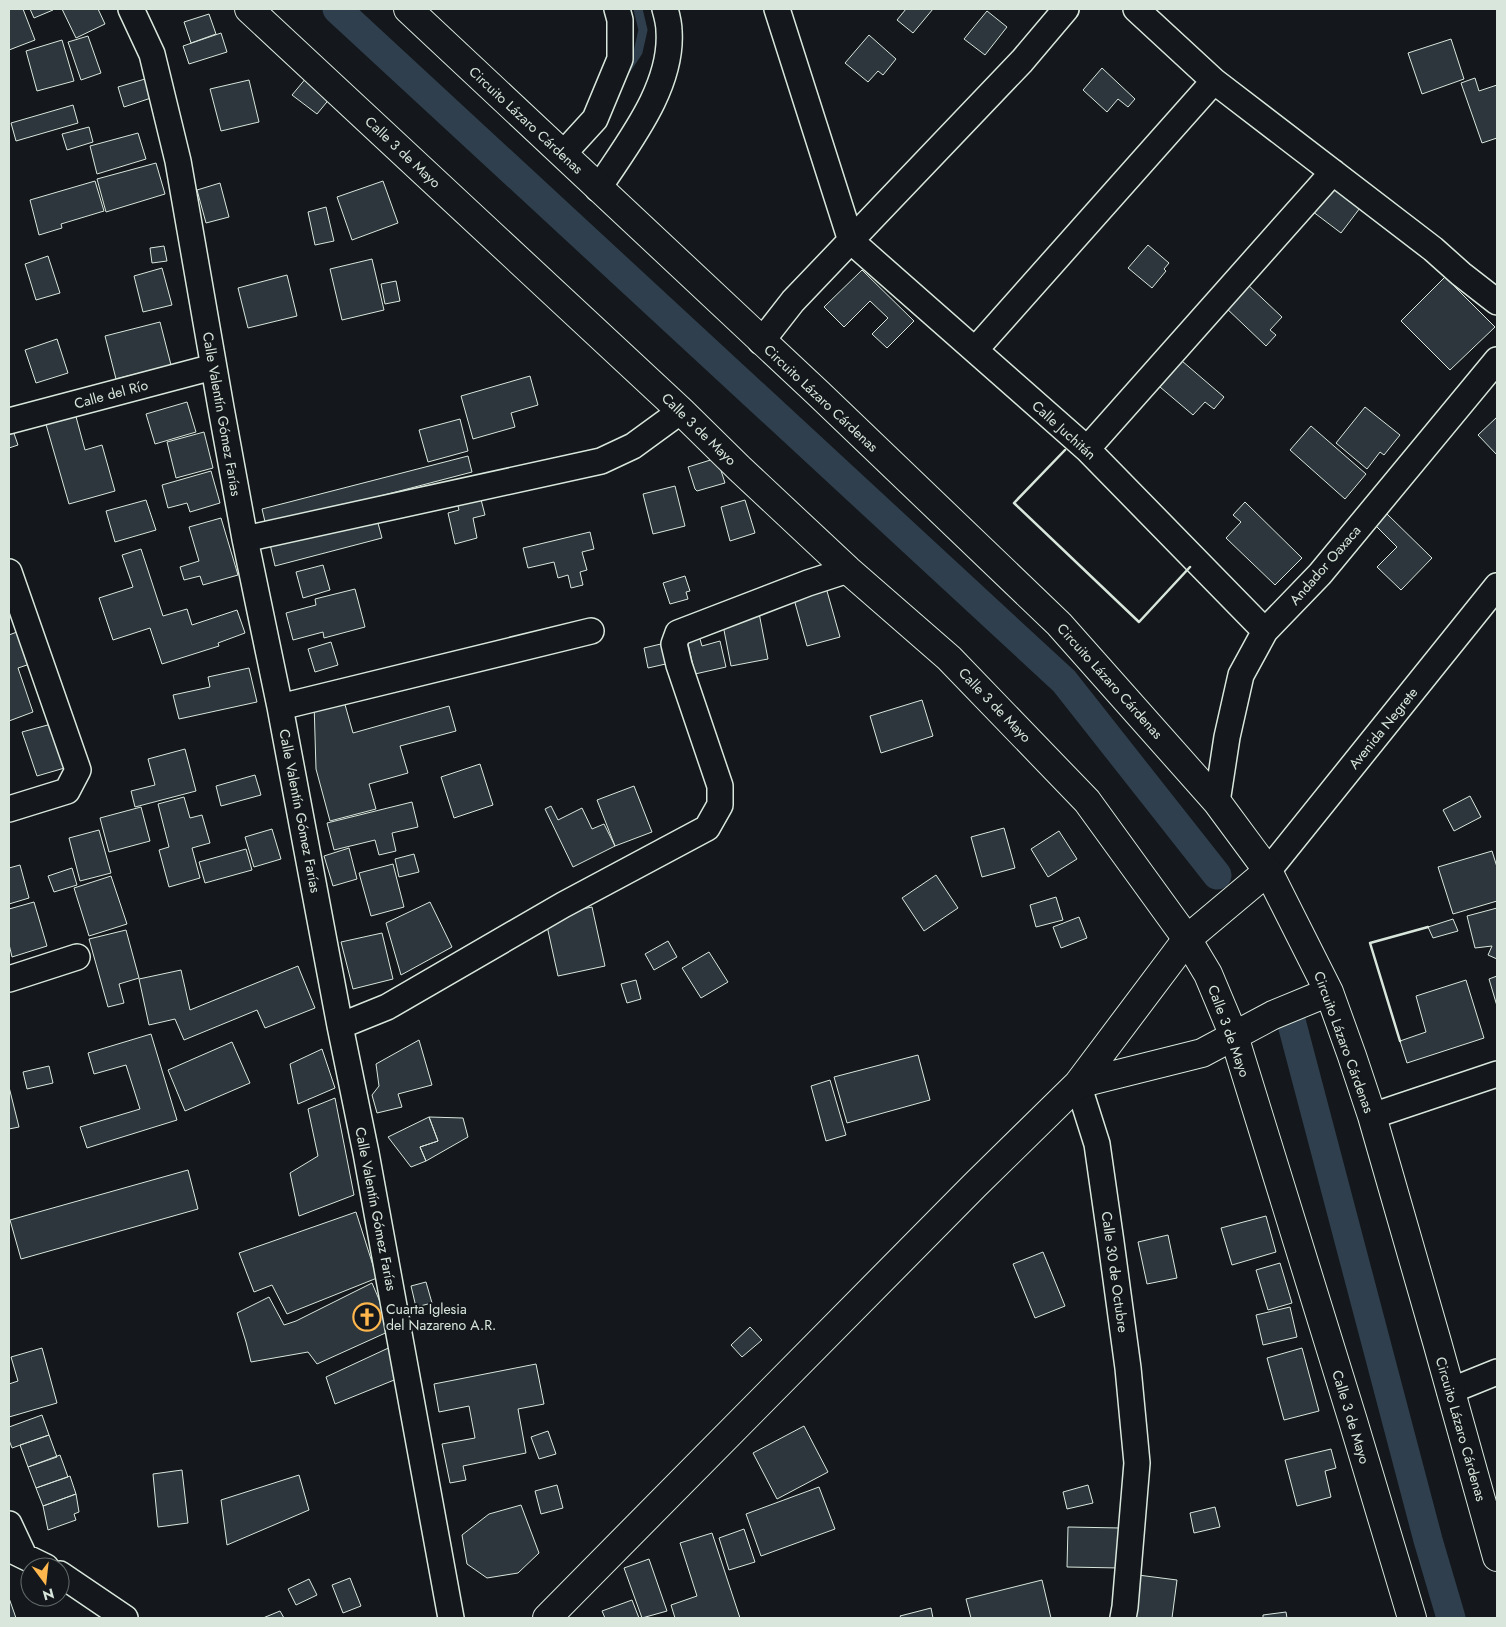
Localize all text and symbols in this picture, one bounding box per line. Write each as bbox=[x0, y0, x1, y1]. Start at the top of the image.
street label: Circuito Lázaro Cárdenas bbox=[465, 62, 588, 179]
street label: Calle 3 de Mayo bbox=[361, 112, 446, 193]
street label: Calle Valentín Gómez Farías bbox=[198, 330, 246, 498]
street label: Circuito Lázaro Cárdenas bbox=[760, 340, 883, 457]
street label: Calle del Río bbox=[72, 374, 151, 413]
street label: Calle 3 de Mayo bbox=[657, 388, 741, 470]
street label: Calle Juchitán bbox=[1028, 396, 1100, 464]
street label: Andador Oaxaca bbox=[1285, 521, 1365, 609]
street label: Circuito Lázaro Cárdenas bbox=[1053, 619, 1168, 744]
street label: Calle 3 de Mayo bbox=[954, 663, 1036, 747]
street label: Avenida Negrete bbox=[1344, 683, 1422, 773]
street label: Calle Valentín Gómez Farías bbox=[274, 727, 326, 895]
street label: Circuito Lázaro Cárdenas bbox=[1309, 968, 1379, 1116]
street label: Calle 3 de Mayo bbox=[1203, 982, 1255, 1080]
street label: Calle Valentín Gómez Farías bbox=[350, 1125, 402, 1293]
street label: Calle 30 de Octubre bbox=[1097, 1210, 1133, 1334]
place label: Cuarta Iglesia del Nazareno A.R. bbox=[386, 1299, 496, 1335]
church icon: Cuarta Iglesia del Nazareno A.R. bbox=[352, 1302, 382, 1332]
street label: Circuito Lázaro Cárdenas bbox=[1431, 1354, 1491, 1504]
street label: Calle 3 de Mayo bbox=[1327, 1368, 1375, 1467]
north arrow bbox=[20, 1557, 70, 1607]
text: N bbox=[40, 1583, 56, 1606]

